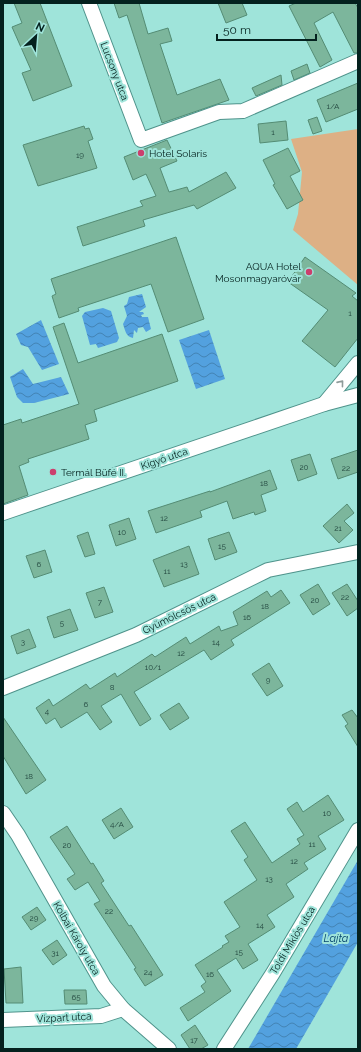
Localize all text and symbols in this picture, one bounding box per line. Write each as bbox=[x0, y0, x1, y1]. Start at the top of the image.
north arrow bbox=[16, 16, 56, 56]
scale bar bbox=[217, 16, 316, 42]
text: N bbox=[34, 20, 47, 35]
text: 50 m bbox=[223, 23, 251, 37]
street label: Lucsony utca bbox=[98, 40, 131, 102]
house number: 1/A bbox=[326, 101, 340, 111]
house number: 1 bbox=[271, 127, 275, 137]
marker: Hotel Solaris bbox=[136, 148, 146, 158]
place label: Hotel Solaris bbox=[149, 148, 207, 159]
house number: 19 bbox=[76, 150, 84, 160]
place label: AQUA Hotel Mosonmagyaróvár bbox=[215, 261, 301, 284]
marker: AQUA Hotel Mosonmagyaróvár bbox=[304, 267, 314, 277]
house number: 1 bbox=[348, 308, 352, 318]
one-way arrow bbox=[337, 381, 344, 388]
street label: Kígyó utca bbox=[139, 445, 189, 472]
house number: 20 bbox=[299, 462, 309, 472]
house number: 22 bbox=[342, 463, 350, 473]
marker: Termál Büfé II. bbox=[48, 467, 58, 477]
place label: Termál Büfé II. bbox=[61, 467, 126, 478]
house number: 18 bbox=[260, 478, 268, 488]
house number: 12 bbox=[160, 513, 168, 523]
house number: 21 bbox=[334, 523, 342, 533]
house number: 10 bbox=[118, 527, 126, 537]
house number: 15 bbox=[218, 541, 227, 551]
house number: 6 bbox=[37, 559, 42, 569]
house number: 13 bbox=[180, 559, 188, 569]
house number: 11 bbox=[164, 566, 171, 576]
street label: Gyümölcsös utca bbox=[141, 591, 218, 636]
house number: 22 bbox=[341, 592, 349, 602]
house number: 20 bbox=[310, 595, 320, 605]
house number: 7 bbox=[98, 597, 103, 607]
house number: 18 bbox=[261, 601, 269, 611]
house number: 16 bbox=[243, 612, 251, 622]
house number: 5 bbox=[60, 618, 65, 628]
house number: 3 bbox=[21, 637, 25, 647]
house number: 14 bbox=[212, 637, 221, 647]
house number: 12 bbox=[177, 648, 185, 658]
house number: 10/1 bbox=[145, 662, 162, 672]
house number: 9 bbox=[266, 675, 271, 685]
house number: 8 bbox=[110, 682, 115, 692]
house number: 6 bbox=[84, 699, 89, 709]
house number: 4 bbox=[45, 706, 50, 716]
house number: 18 bbox=[25, 771, 33, 781]
house number: 10 bbox=[323, 808, 331, 818]
house number: 4/A bbox=[110, 819, 125, 829]
house number: 11 bbox=[309, 839, 316, 849]
house number: 20 bbox=[62, 840, 72, 850]
house number: 12 bbox=[290, 856, 298, 866]
house number: 13 bbox=[265, 874, 273, 884]
street label: Kolbai Károly utca bbox=[51, 900, 102, 977]
street label: Toldi Miklós utca bbox=[268, 904, 317, 976]
house number: 22 bbox=[105, 906, 113, 916]
house number: 29 bbox=[30, 913, 39, 923]
house number: 14 bbox=[256, 920, 265, 930]
water label: Lajta bbox=[324, 932, 349, 945]
house number: 15 bbox=[235, 947, 244, 957]
house number: 31 bbox=[51, 948, 59, 958]
house number: 24 bbox=[144, 967, 153, 977]
house number: 16 bbox=[206, 969, 214, 979]
house number: 65 bbox=[71, 992, 81, 1002]
street label: Vízpart utca bbox=[36, 1011, 92, 1024]
house number: 17 bbox=[190, 1035, 199, 1045]

